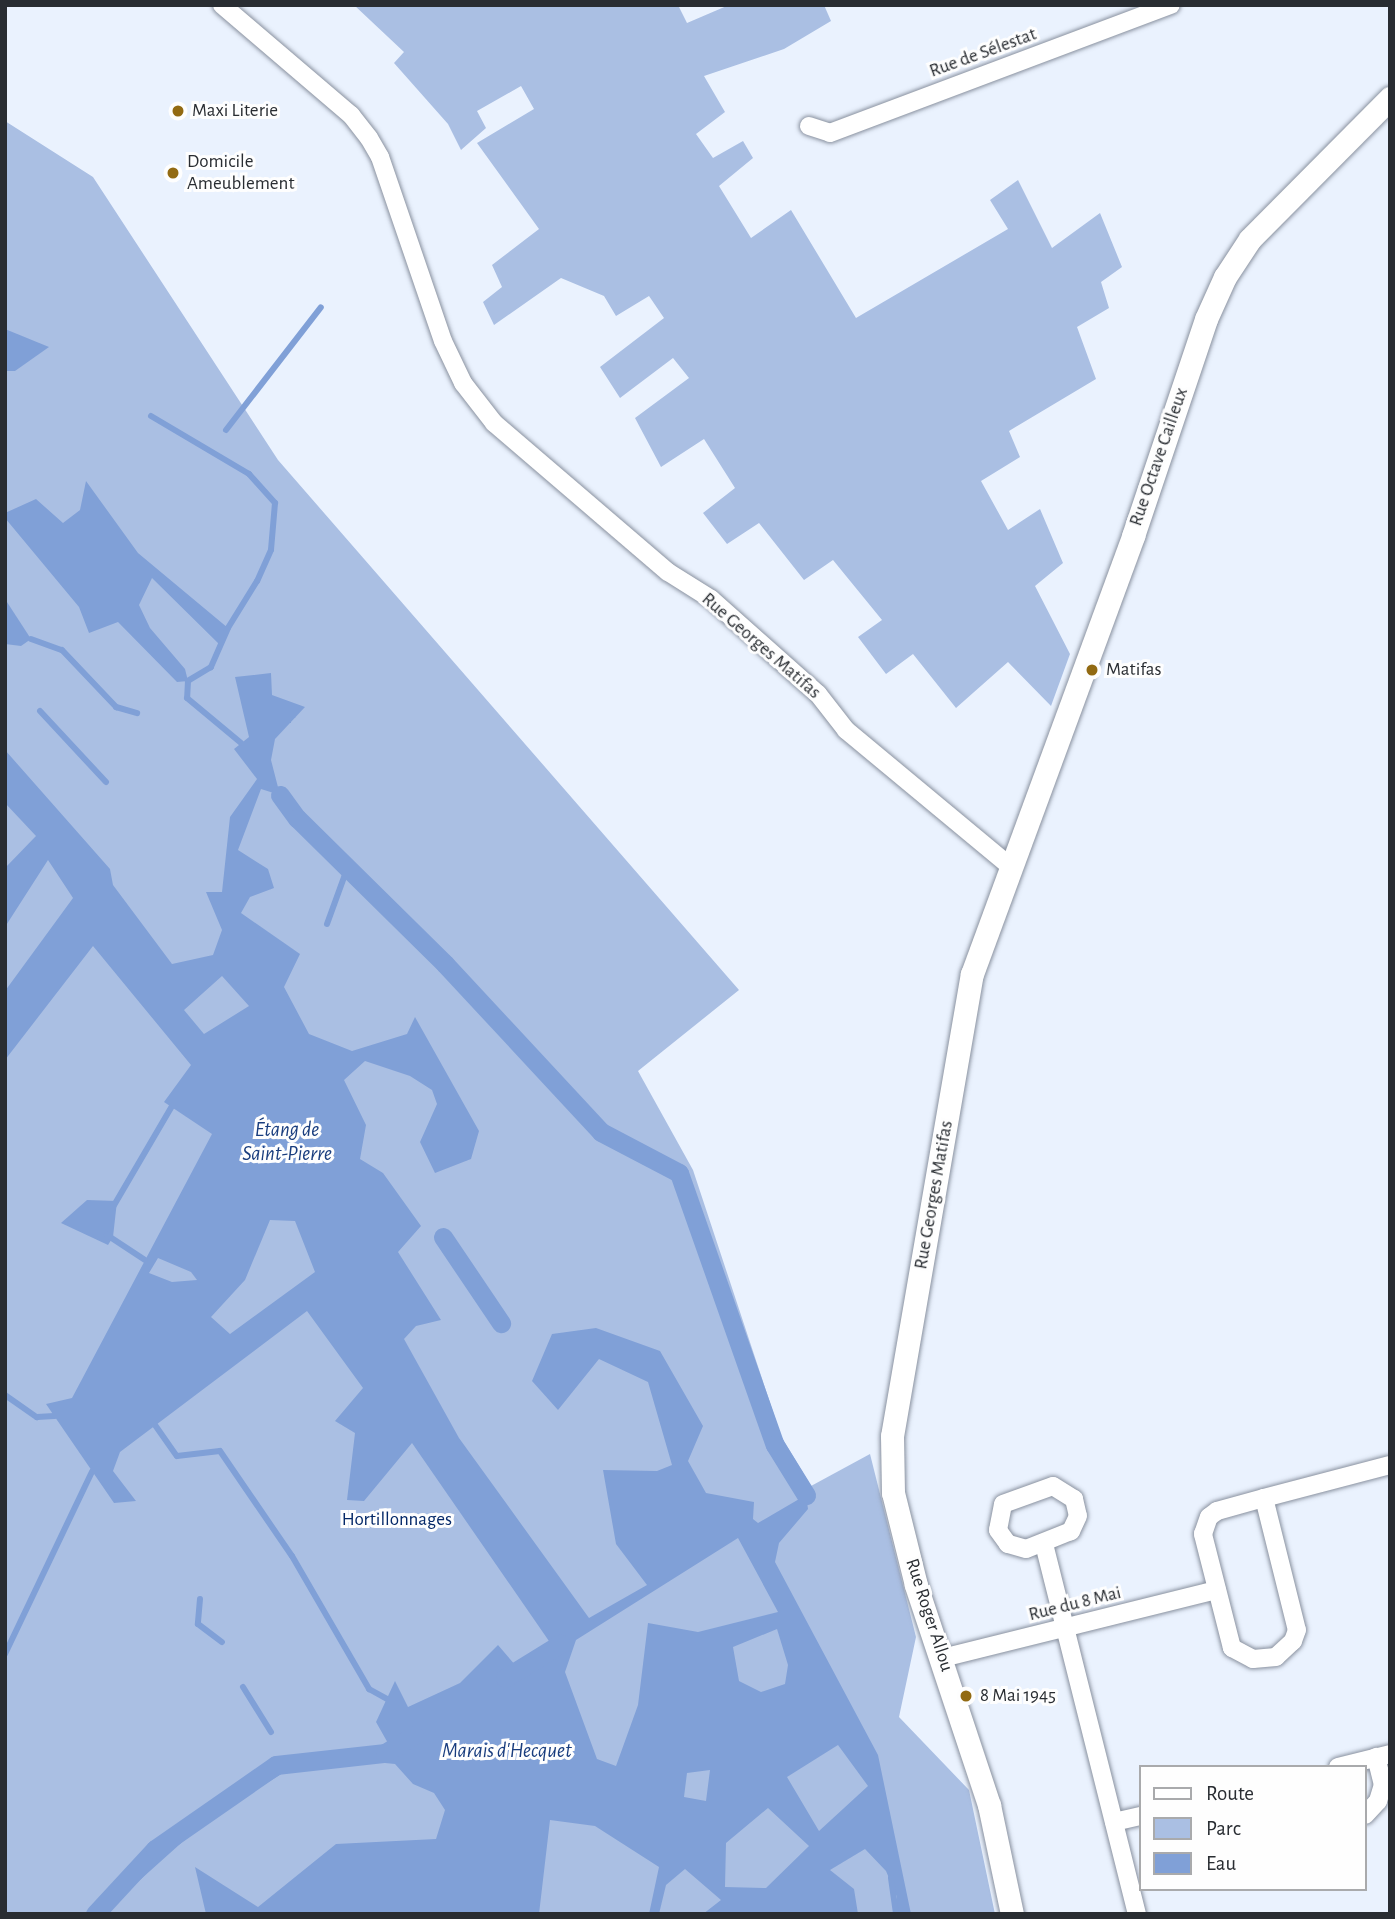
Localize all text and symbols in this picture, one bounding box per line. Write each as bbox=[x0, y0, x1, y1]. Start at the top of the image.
street label: Rue de Sélestat bbox=[926, 23, 1040, 83]
place label: Maxi Literie bbox=[192, 100, 278, 122]
marker: Maxi Literie bbox=[170, 103, 186, 119]
place label: Domicile Ameublement bbox=[187, 151, 294, 195]
marker: Domicile Ameublement bbox=[165, 165, 181, 181]
street label: Rue Octave Cailleux bbox=[1125, 385, 1193, 529]
street label: Rue Georges Matifas bbox=[697, 588, 825, 704]
place label: Matifas bbox=[1106, 659, 1162, 681]
marker: Matifas bbox=[1084, 662, 1100, 678]
water label: Étang de Saint-Pierre bbox=[242, 1117, 332, 1167]
street label: Rue Georges Matifas bbox=[910, 1119, 958, 1271]
park label: Hortillonnages bbox=[342, 1509, 452, 1531]
street label: Rue Roger Allou bbox=[900, 1556, 958, 1674]
street label: Rue du 8 Mai bbox=[1026, 1581, 1124, 1627]
place label: 8 Mai 1945 bbox=[980, 1685, 1056, 1707]
marker: 8 Mai 1945 bbox=[958, 1688, 974, 1704]
water label: Marais d'Hecquet bbox=[442, 1738, 572, 1764]
legend bbox=[1140, 1765, 1367, 1891]
text: Route bbox=[1206, 1783, 1254, 1804]
text: Parc bbox=[1206, 1818, 1241, 1839]
text: Eau bbox=[1206, 1853, 1236, 1874]

